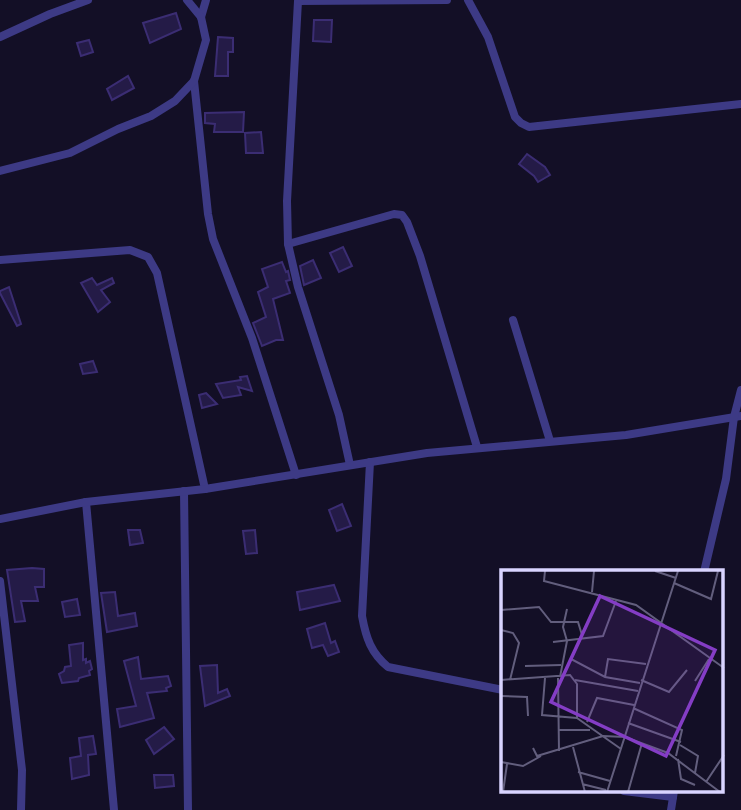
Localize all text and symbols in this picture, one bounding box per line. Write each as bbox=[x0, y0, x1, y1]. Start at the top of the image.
inset map bbox=[501, 570, 724, 792]

